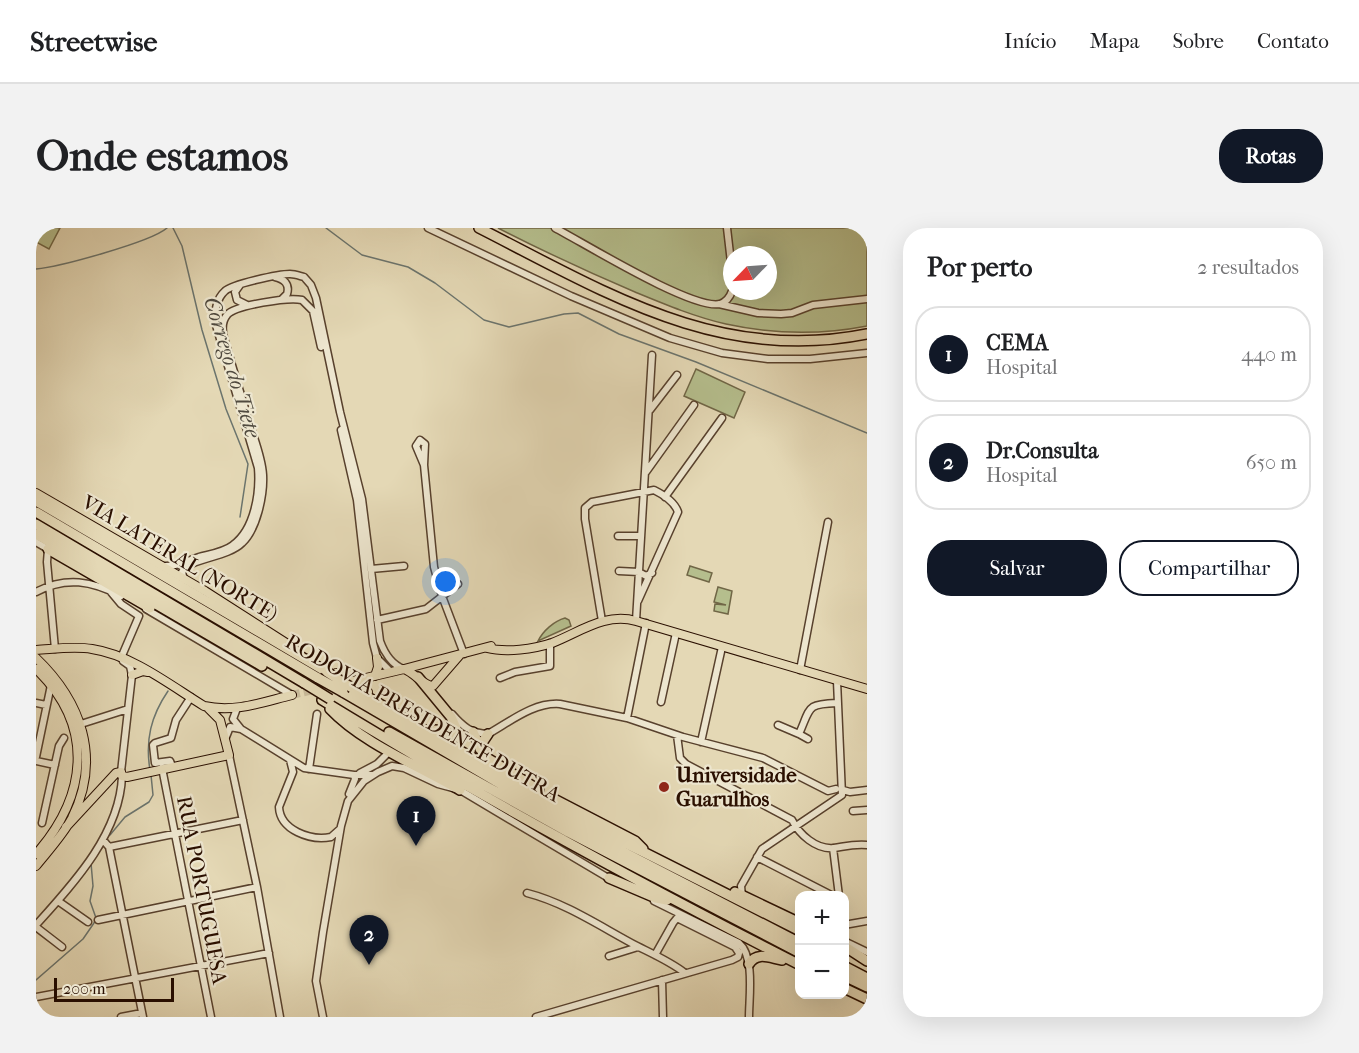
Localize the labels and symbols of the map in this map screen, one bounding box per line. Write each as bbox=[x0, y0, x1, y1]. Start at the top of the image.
north arrow bbox=[723, 246, 777, 300]
water label: Corrego do Tiete bbox=[198, 294, 266, 442]
street label: VIA LATERAL (NORTE) bbox=[77, 489, 282, 626]
your location bbox=[431, 567, 460, 596]
street label: RODOVIA PRESIDENTE DUTRA bbox=[281, 629, 565, 807]
place label: Universidade Guarulhos bbox=[675, 763, 797, 811]
marker: Universidade Guarulhos bbox=[657, 780, 671, 794]
street label: RUA PORTUGUESA bbox=[172, 794, 232, 987]
pin: 1 bbox=[396, 796, 436, 846]
pin: 2 bbox=[350, 916, 388, 965]
scale bar bbox=[54, 975, 174, 1002]

